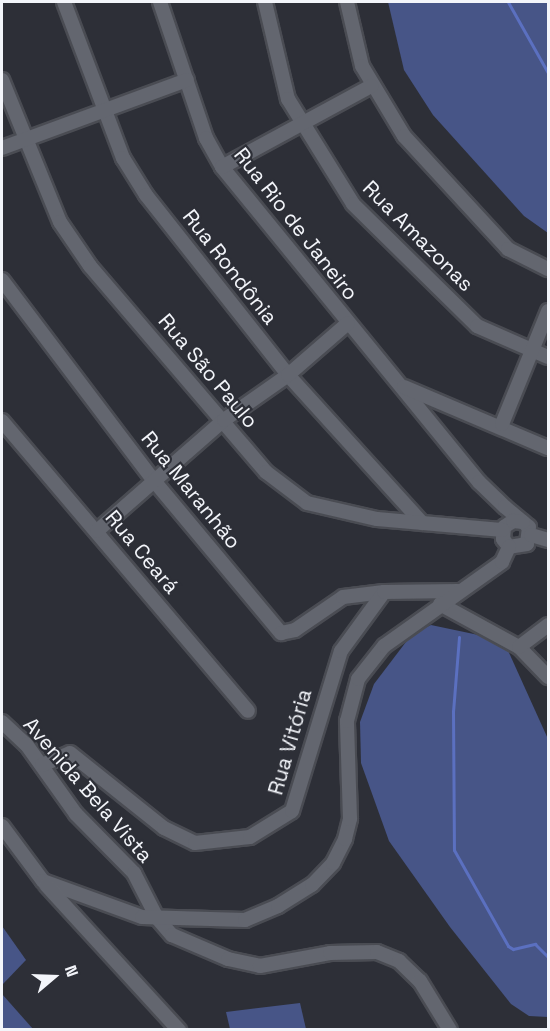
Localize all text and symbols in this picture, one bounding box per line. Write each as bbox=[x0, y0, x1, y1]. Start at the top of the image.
street label: Rua Rio de Janeiro bbox=[229, 143, 363, 305]
street label: Rua Amazonas bbox=[357, 175, 479, 297]
street label: Rua Rondônia bbox=[177, 204, 283, 330]
street label: Rua São Paulo bbox=[153, 309, 263, 433]
street label: Rua Maranhão bbox=[136, 426, 246, 554]
street label: Rua Ceará bbox=[100, 505, 184, 599]
street label: Rua Vitória bbox=[263, 686, 317, 798]
street label: Avenida Bela Vista bbox=[18, 712, 158, 868]
north arrow bbox=[24, 947, 84, 1007]
text: N bbox=[60, 962, 83, 979]

